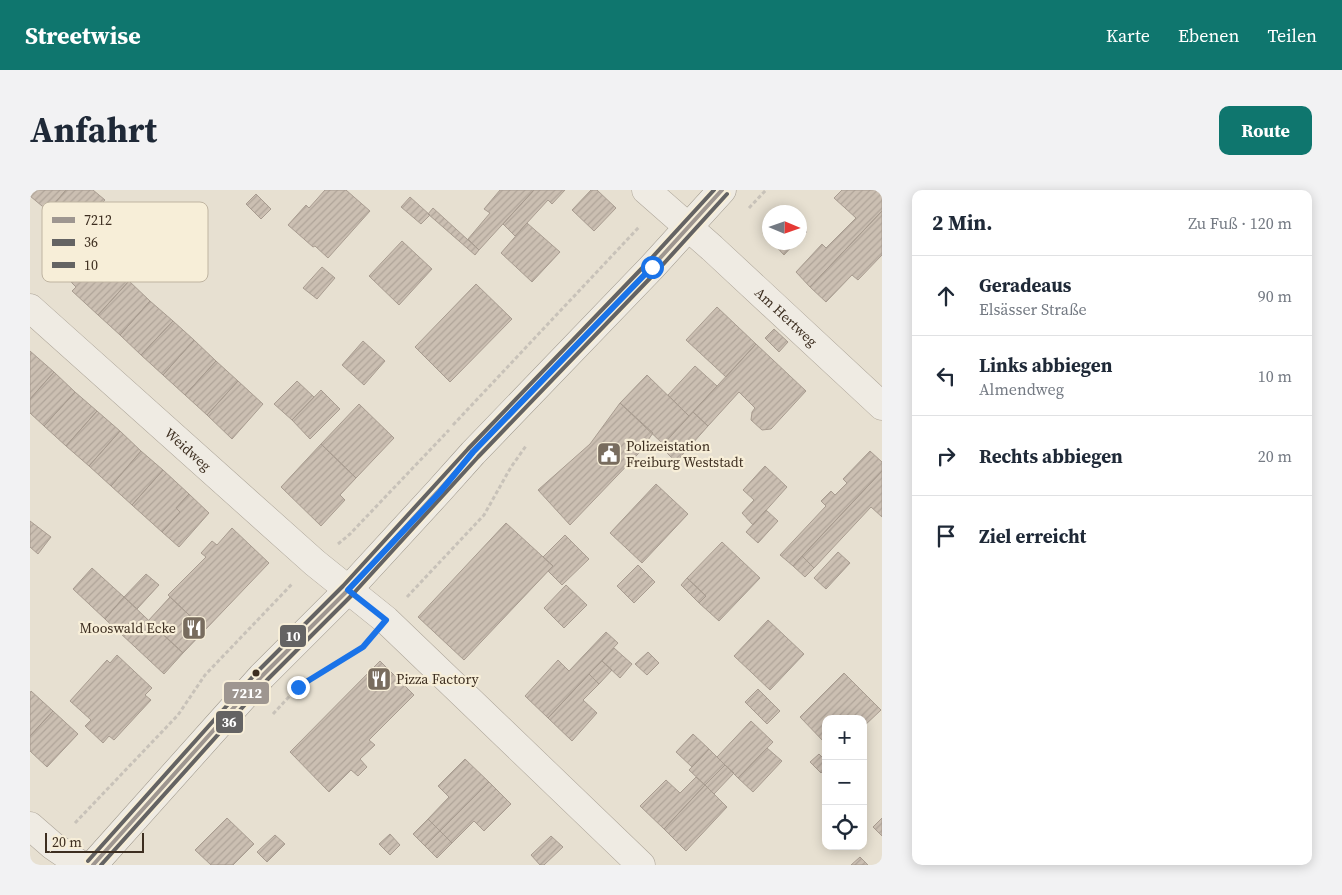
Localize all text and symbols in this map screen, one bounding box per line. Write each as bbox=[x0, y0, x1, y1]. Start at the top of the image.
text: Streetwise bbox=[25, 19, 141, 52]
text: Karte bbox=[1106, 23, 1150, 48]
text: Ebenen bbox=[1178, 23, 1239, 48]
text: Teilen bbox=[1267, 23, 1317, 48]
text: Anfahrt bbox=[30, 106, 157, 154]
button: Route bbox=[1219, 106, 1312, 155]
legend bbox=[42, 202, 208, 282]
north arrow bbox=[762, 205, 807, 250]
text: 2 Min. bbox=[932, 208, 993, 237]
text: 7212 bbox=[84, 210, 112, 230]
text: Zu Fuß · 120 m bbox=[1188, 212, 1292, 234]
text: 36 bbox=[84, 232, 98, 252]
text: 10 bbox=[84, 255, 98, 275]
route start bbox=[641, 256, 664, 279]
text: Geradeaus bbox=[979, 272, 1071, 298]
icon: ahead bbox=[932, 282, 960, 310]
street label: Am Hertweg bbox=[750, 283, 822, 351]
text: 90 m bbox=[1258, 285, 1292, 307]
text: Elsässer Straße bbox=[979, 298, 1087, 320]
text: Links abbiegen bbox=[979, 352, 1112, 378]
icon: left bbox=[932, 362, 960, 390]
text: 10 m bbox=[1258, 365, 1292, 387]
text: Almendweg bbox=[979, 378, 1064, 400]
street label: Weidweg bbox=[160, 423, 216, 476]
place label: Polizeistation Freiburg Weststadt bbox=[626, 436, 744, 472]
public building icon: Polizeistation Freiburg Weststadt bbox=[596, 441, 622, 467]
icon: right bbox=[932, 442, 960, 470]
text: Rechts abbiegen bbox=[979, 443, 1123, 469]
text: 20 m bbox=[1258, 445, 1292, 467]
icon: arrive bbox=[932, 522, 960, 550]
text: Ziel erreicht bbox=[979, 523, 1086, 549]
restaurant icon: Mooswald Ecke bbox=[181, 615, 207, 641]
place label: Mooswald Ecke bbox=[80, 618, 176, 638]
line badge: 10 bbox=[279, 624, 307, 648]
text: 10 bbox=[285, 626, 301, 646]
restaurant icon: Pizza Factory bbox=[366, 666, 392, 692]
unlabelled marker bbox=[251, 668, 261, 678]
place label: Pizza Factory bbox=[396, 669, 480, 689]
route end bbox=[287, 676, 310, 699]
line badge: 7212 bbox=[223, 681, 270, 705]
text: 7212 bbox=[232, 683, 263, 703]
line badge: 36 bbox=[215, 710, 244, 734]
text: 36 bbox=[221, 712, 237, 732]
map controls bbox=[822, 715, 867, 850]
button: + bbox=[822, 715, 867, 760]
button: − bbox=[822, 760, 867, 805]
button: locate bbox=[822, 805, 867, 850]
scale bar bbox=[45, 830, 144, 853]
text: 20 m bbox=[52, 832, 82, 852]

